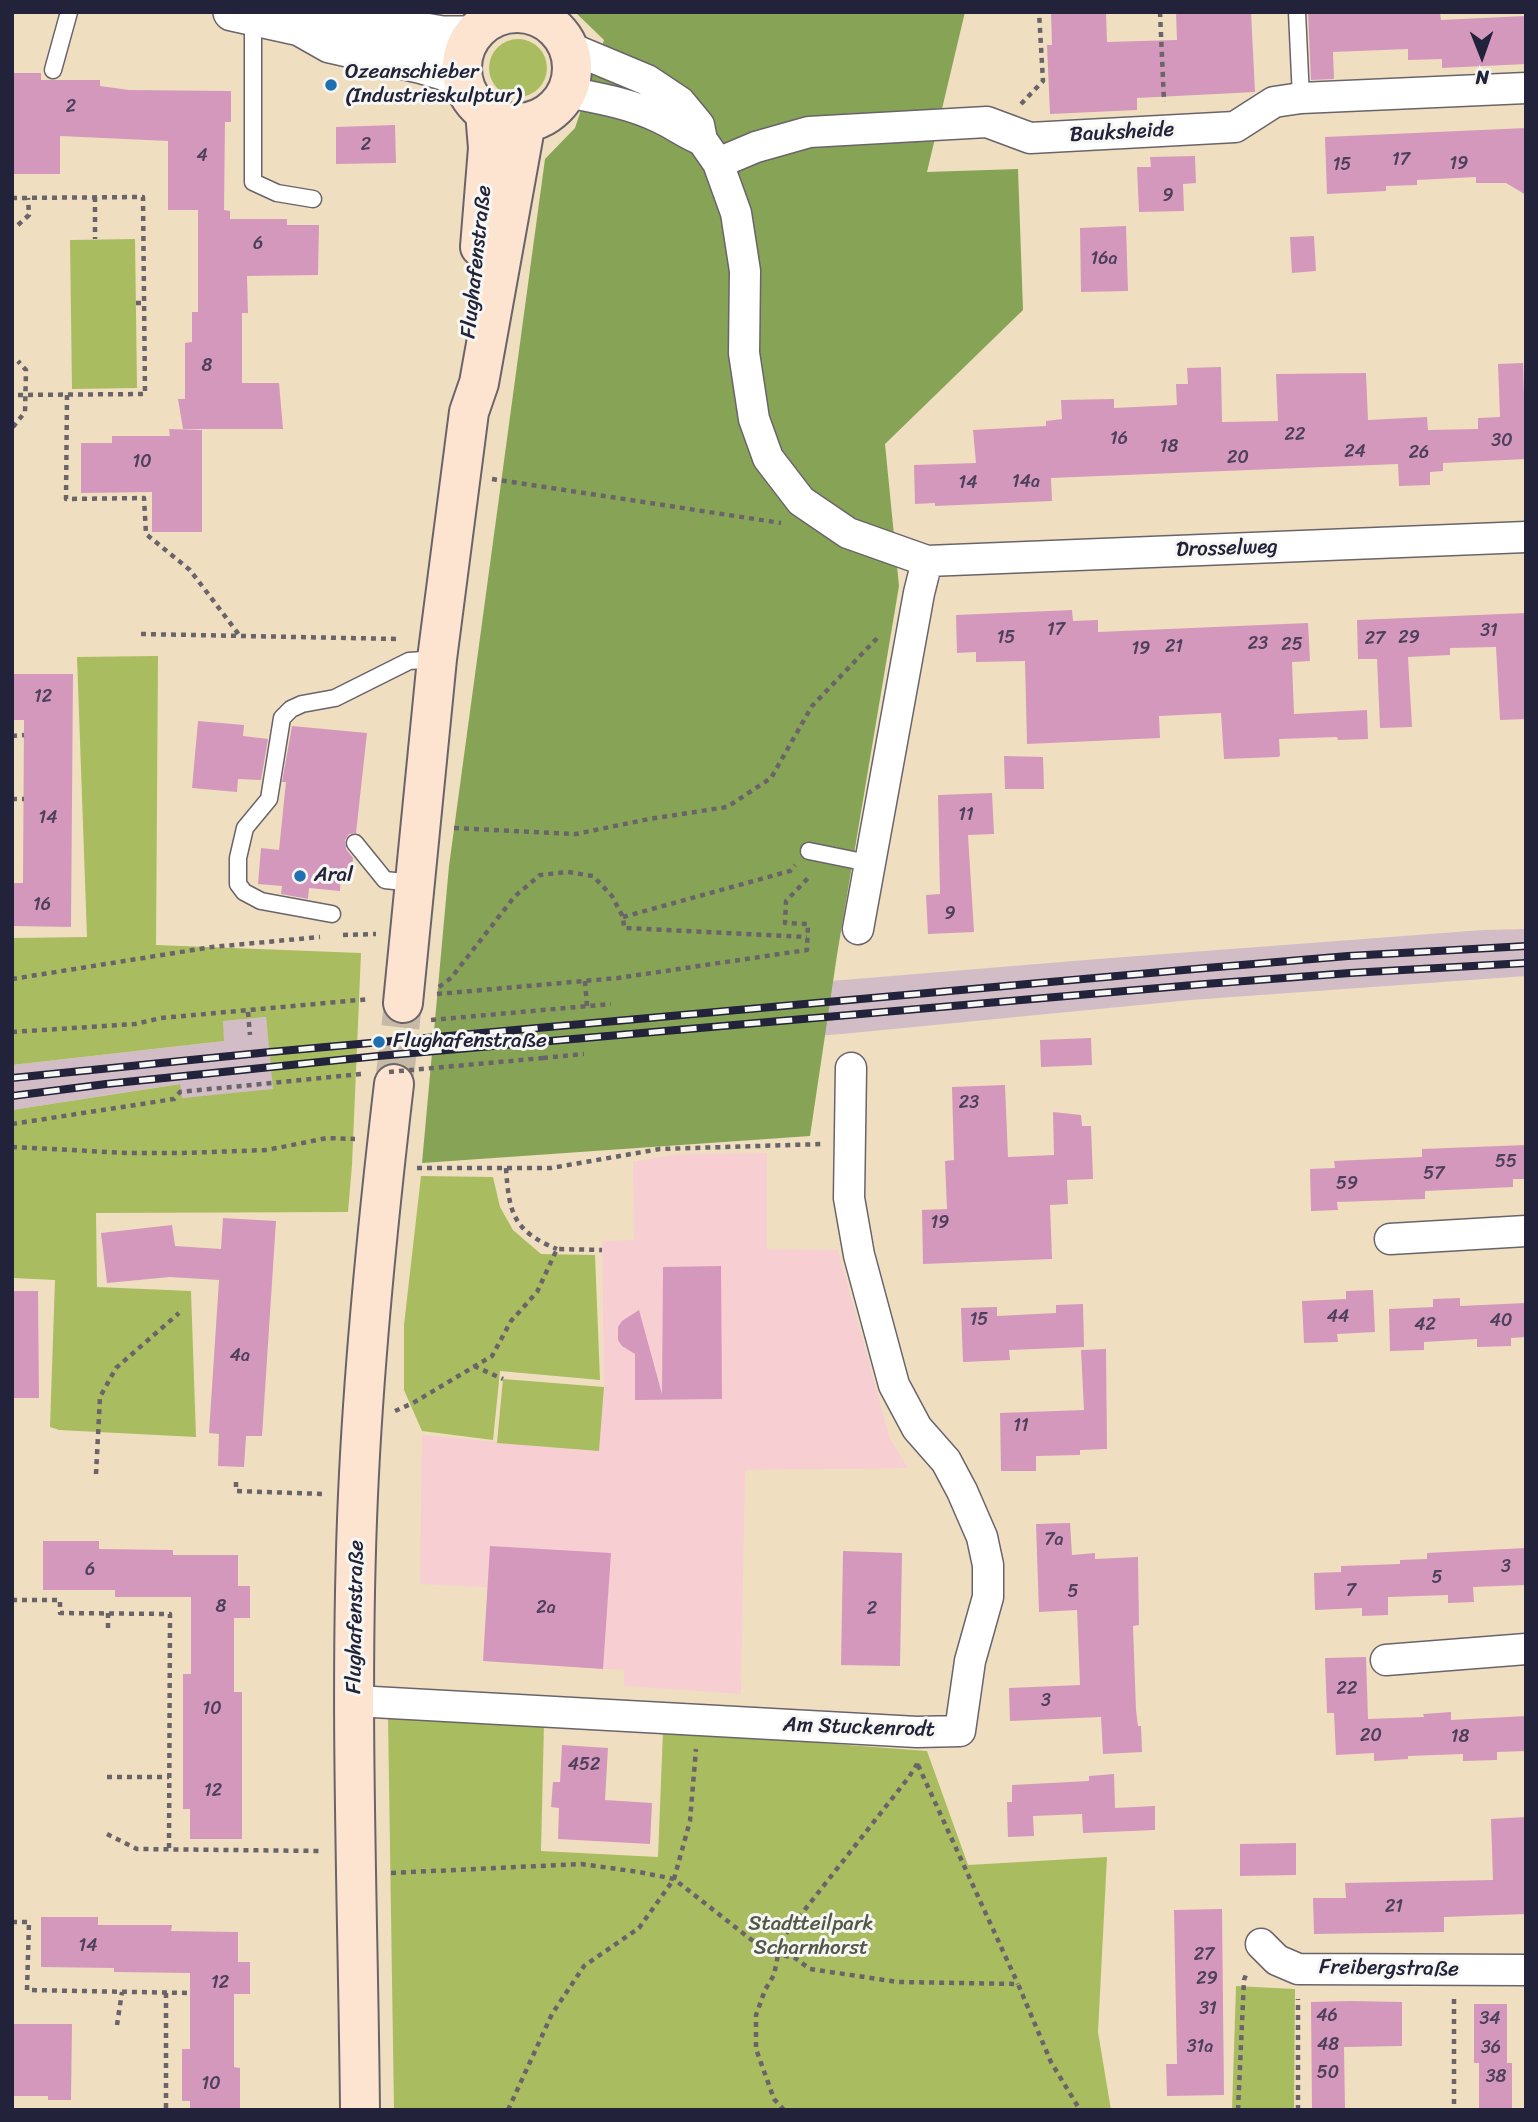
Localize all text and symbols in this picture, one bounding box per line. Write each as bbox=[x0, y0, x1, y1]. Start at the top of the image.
north arrow bbox=[1447, 21, 1517, 91]
place label: Ozeanschieber (Industrieskulptur) bbox=[345, 60, 521, 110]
text: N bbox=[1476, 61, 1489, 94]
marker: Ozeanschieber (Industrieskulptur) bbox=[323, 77, 339, 93]
house number: 2 bbox=[66, 96, 76, 118]
street label: Bauksheide bbox=[1069, 118, 1175, 148]
house number: 2 bbox=[361, 134, 371, 156]
house number: 4 bbox=[196, 145, 208, 167]
house number: 17 bbox=[1392, 149, 1410, 171]
house number: 19 bbox=[1450, 153, 1468, 175]
house number: 15 bbox=[1333, 154, 1351, 176]
street label: Flughafenstraße bbox=[456, 184, 498, 340]
house number: 9 bbox=[1162, 185, 1174, 207]
house number: 6 bbox=[253, 233, 263, 255]
house number: 16a bbox=[1091, 248, 1117, 270]
house number: 8 bbox=[202, 355, 212, 377]
house number: 22 bbox=[1285, 424, 1305, 446]
house number: 16 bbox=[1110, 428, 1128, 450]
house number: 30 bbox=[1491, 430, 1513, 452]
house number: 18 bbox=[1160, 436, 1178, 458]
house number: 24 bbox=[1344, 441, 1366, 463]
house number: 26 bbox=[1409, 442, 1429, 464]
house number: 20 bbox=[1227, 447, 1249, 469]
house number: 10 bbox=[132, 451, 152, 473]
house number: 14a bbox=[1012, 471, 1040, 493]
house number: 14 bbox=[959, 472, 977, 494]
street label: Drosselweg bbox=[1176, 535, 1278, 563]
house number: 17 bbox=[1047, 619, 1065, 641]
house number: 31 bbox=[1480, 620, 1498, 642]
house number: 15 bbox=[997, 627, 1015, 649]
house number: 29 bbox=[1398, 627, 1420, 649]
house number: 27 bbox=[1365, 628, 1385, 650]
house number: 23 bbox=[1248, 633, 1268, 655]
house number: 25 bbox=[1281, 634, 1303, 656]
house number: 21 bbox=[1165, 636, 1183, 658]
house number: 19 bbox=[1132, 638, 1150, 660]
house number: 12 bbox=[34, 686, 52, 708]
house number: 11 bbox=[958, 804, 974, 826]
house number: 14 bbox=[39, 807, 57, 829]
place label: Aral bbox=[314, 863, 353, 889]
marker: Aral bbox=[292, 868, 308, 884]
house number: 16 bbox=[33, 894, 51, 916]
house number: 9 bbox=[944, 903, 956, 925]
place label: Flughafenstraße bbox=[393, 1029, 547, 1055]
marker: Flughafenstraße bbox=[371, 1034, 387, 1050]
house number: 23 bbox=[959, 1092, 979, 1114]
house number: 55 bbox=[1495, 1151, 1517, 1173]
house number: 57 bbox=[1423, 1163, 1445, 1185]
house number: 59 bbox=[1336, 1173, 1358, 1195]
house number: 19 bbox=[931, 1212, 949, 1234]
house number: 44 bbox=[1327, 1306, 1349, 1328]
house number: 15 bbox=[970, 1309, 988, 1331]
house number: 40 bbox=[1490, 1310, 1512, 1332]
house number: 42 bbox=[1414, 1314, 1436, 1336]
house number: 4a bbox=[230, 1345, 250, 1367]
house number: 11 bbox=[1013, 1415, 1029, 1437]
house number: 7a bbox=[1044, 1529, 1064, 1551]
street label: Flughafenstraße bbox=[342, 1540, 370, 1694]
house number: 3 bbox=[1501, 1556, 1511, 1578]
house number: 6 bbox=[85, 1559, 95, 1581]
house number: 5 bbox=[1432, 1567, 1442, 1589]
house number: 7 bbox=[1346, 1580, 1356, 1602]
house number: 5 bbox=[1068, 1581, 1078, 1603]
house number: 8 bbox=[216, 1596, 226, 1618]
house number: 2a bbox=[536, 1597, 556, 1619]
house number: 2 bbox=[867, 1598, 877, 1620]
house number: 22 bbox=[1337, 1678, 1357, 1700]
house number: 3 bbox=[1041, 1690, 1051, 1712]
house number: 10 bbox=[202, 1698, 222, 1720]
street label: Am Stuckenrodt bbox=[783, 1713, 935, 1743]
house number: 20 bbox=[1360, 1725, 1382, 1747]
house number: 18 bbox=[1451, 1726, 1469, 1748]
house number: 452 bbox=[568, 1754, 600, 1776]
house number: 12 bbox=[204, 1780, 222, 1802]
house number: 21 bbox=[1385, 1896, 1403, 1918]
park label: Stadtteilpark Scharnhorst bbox=[748, 1912, 874, 1962]
house number: 14 bbox=[79, 1935, 97, 1957]
house number: 27 bbox=[1194, 1944, 1214, 1966]
street label: Freibergstraße bbox=[1319, 1955, 1459, 1983]
house number: 29 bbox=[1196, 1968, 1218, 1990]
house number: 12 bbox=[211, 1972, 229, 1994]
house number: 31 bbox=[1199, 1998, 1217, 2020]
house number: 46 bbox=[1316, 2005, 1338, 2027]
house number: 34 bbox=[1479, 2008, 1501, 2030]
house number: 48 bbox=[1317, 2034, 1339, 2056]
house number: 31a bbox=[1187, 2036, 1213, 2058]
house number: 36 bbox=[1481, 2037, 1501, 2059]
house number: 50 bbox=[1317, 2062, 1339, 2084]
house number: 38 bbox=[1486, 2066, 1506, 2088]
house number: 10 bbox=[201, 2073, 221, 2095]

